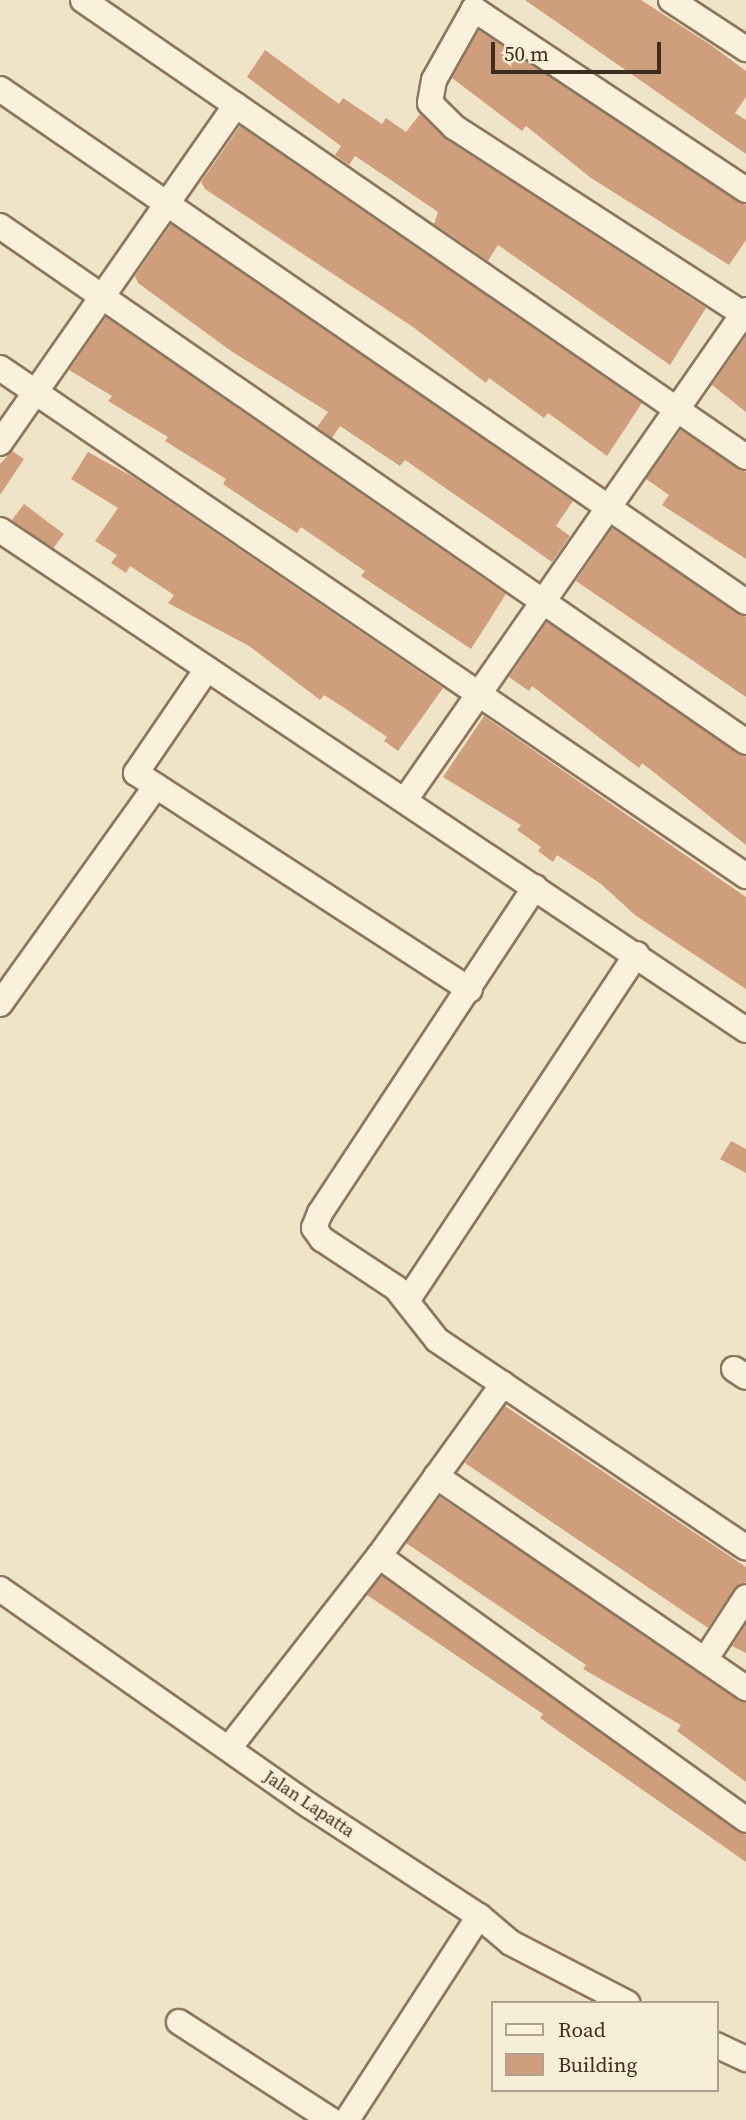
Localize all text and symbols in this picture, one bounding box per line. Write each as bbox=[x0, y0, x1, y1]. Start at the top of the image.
scale bar bbox=[494, 28, 664, 72]
text: 50 m bbox=[504, 39, 549, 68]
street label: Jalan Lapatta bbox=[259, 1766, 359, 1842]
legend bbox=[490, 2001, 718, 2092]
text: Road bbox=[558, 2015, 606, 2044]
text: Building bbox=[558, 2050, 637, 2079]

